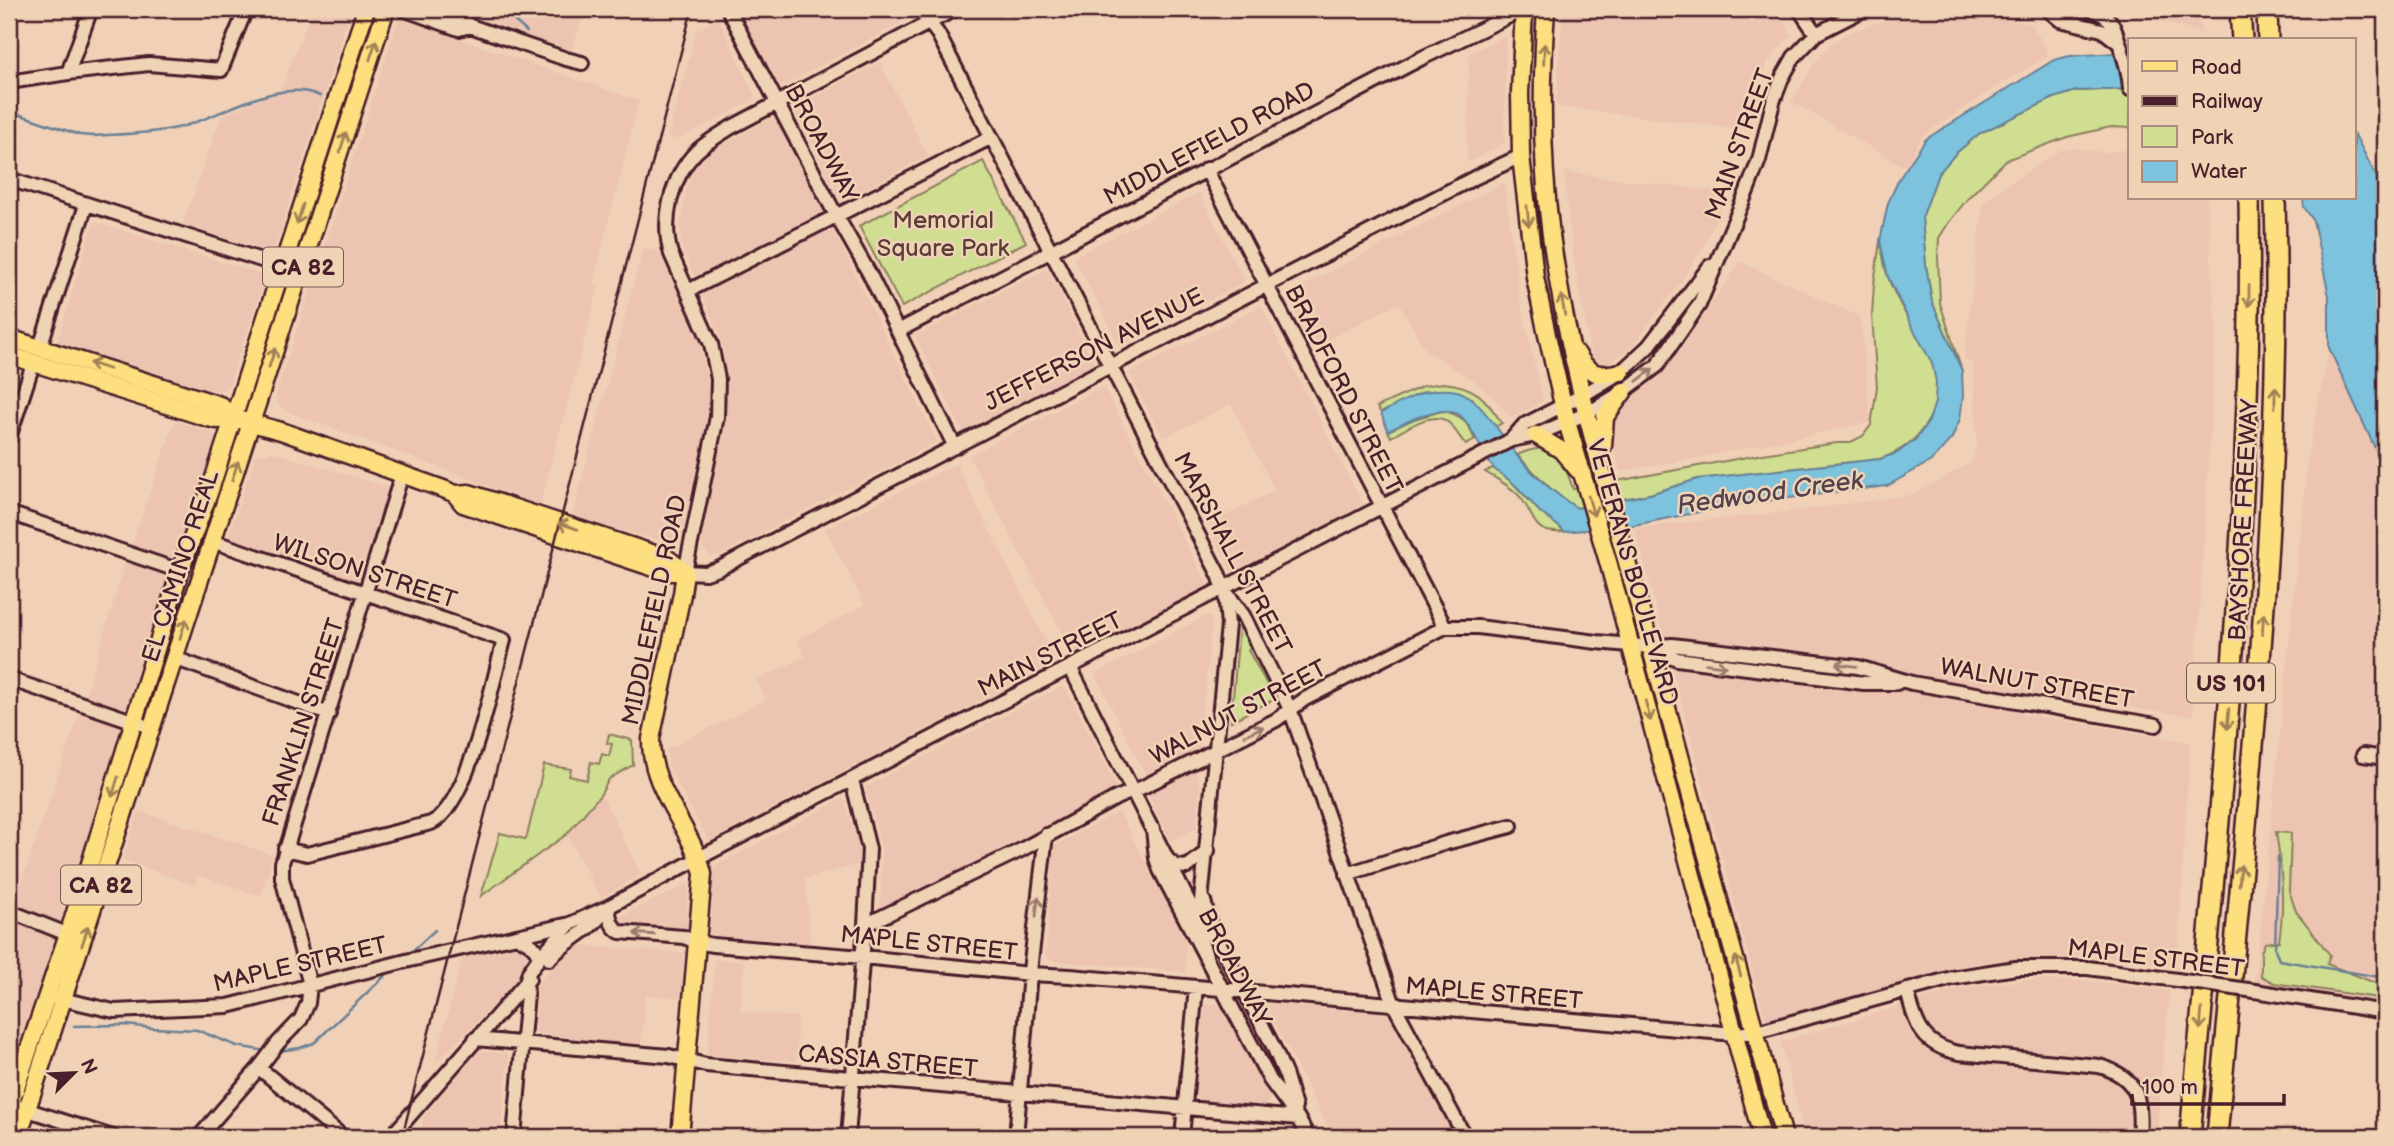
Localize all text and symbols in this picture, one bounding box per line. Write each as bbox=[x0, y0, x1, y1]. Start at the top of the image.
legend bbox=[2128, 38, 2356, 200]
one-way arrow bbox=[368, 39, 380, 61]
one-way arrow bbox=[1538, 42, 1551, 65]
text: Road bbox=[2191, 55, 2242, 80]
street label: MAIN STREET bbox=[1699, 64, 1780, 224]
street label: MIDDLEFIELD ROAD bbox=[1099, 76, 1320, 211]
street label: BROADWAY bbox=[778, 79, 865, 208]
text: Railway bbox=[2191, 89, 2263, 114]
text: Park bbox=[2191, 125, 2234, 150]
one-way arrow bbox=[337, 131, 350, 153]
text: Water bbox=[2191, 159, 2247, 184]
one-way arrow bbox=[293, 202, 305, 224]
one-way arrow bbox=[1522, 205, 1535, 227]
park label: Memorial Square Park bbox=[877, 206, 1010, 263]
road number: CA 82 bbox=[263, 248, 343, 286]
street label: BRADFORD STREET bbox=[1278, 280, 1409, 499]
street label: JEFFERSON AVENUE bbox=[980, 282, 1209, 417]
one-way arrow bbox=[2242, 284, 2256, 307]
one-way arrow bbox=[1556, 294, 1569, 317]
one-way arrow bbox=[267, 348, 279, 370]
one-way arrow bbox=[88, 359, 110, 371]
one-way arrow bbox=[1635, 368, 1653, 383]
one-way arrow bbox=[2268, 385, 2281, 408]
street label: BAYSHORE FREEWAY bbox=[2223, 397, 2264, 642]
street label: VETERANS BOULEVARD bbox=[1581, 436, 1684, 709]
street label: MARSHALL STREET bbox=[1167, 447, 1298, 660]
one-way arrow bbox=[230, 461, 242, 483]
water label: Redwood Creek bbox=[1675, 465, 1867, 522]
street label: EL CAMINO REAL bbox=[136, 466, 225, 666]
street label: MIDDLEFIELD ROAD bbox=[616, 492, 693, 728]
one-way arrow bbox=[1585, 495, 1598, 517]
one-way arrow bbox=[557, 519, 579, 531]
street label: WILSON STREET bbox=[269, 528, 461, 615]
street label: MAIN STREET bbox=[973, 605, 1128, 703]
one-way arrow bbox=[2256, 612, 2269, 635]
street label: FRANKLIN STREET bbox=[256, 614, 351, 830]
one-way arrow bbox=[178, 618, 191, 640]
street label: WALNUT STREET bbox=[1938, 652, 2137, 715]
street label: WALNUT STREET bbox=[1145, 653, 1332, 771]
one-way arrow bbox=[1704, 658, 1726, 671]
one-way arrow bbox=[1835, 659, 1858, 672]
road number: US 101 bbox=[2187, 664, 2275, 702]
one-way arrow bbox=[1642, 699, 1655, 722]
one-way arrow bbox=[2221, 707, 2234, 730]
one-way arrow bbox=[1243, 723, 1264, 737]
one-way arrow bbox=[107, 776, 120, 798]
one-way arrow bbox=[2234, 864, 2247, 887]
road number: CA 82 bbox=[61, 866, 141, 904]
one-way arrow bbox=[1030, 896, 1043, 918]
street label: BROADWAY bbox=[1191, 903, 1278, 1032]
street label: MAPLE STREET bbox=[839, 920, 1019, 967]
one-way arrow bbox=[79, 925, 92, 947]
one-way arrow bbox=[633, 927, 656, 940]
street label: MAPLE STREET bbox=[210, 930, 391, 999]
street label: MAPLE STREET bbox=[2066, 933, 2246, 984]
one-way arrow bbox=[1731, 956, 1744, 978]
street label: MAPLE STREET bbox=[1404, 971, 1584, 1016]
one-way arrow bbox=[2194, 1007, 2207, 1030]
north arrow bbox=[38, 1038, 108, 1108]
street label: CASSIA STREET bbox=[797, 1039, 980, 1084]
text: N bbox=[75, 1055, 102, 1078]
scale bar bbox=[2132, 1062, 2284, 1106]
text: 100 m bbox=[2142, 1075, 2198, 1100]

